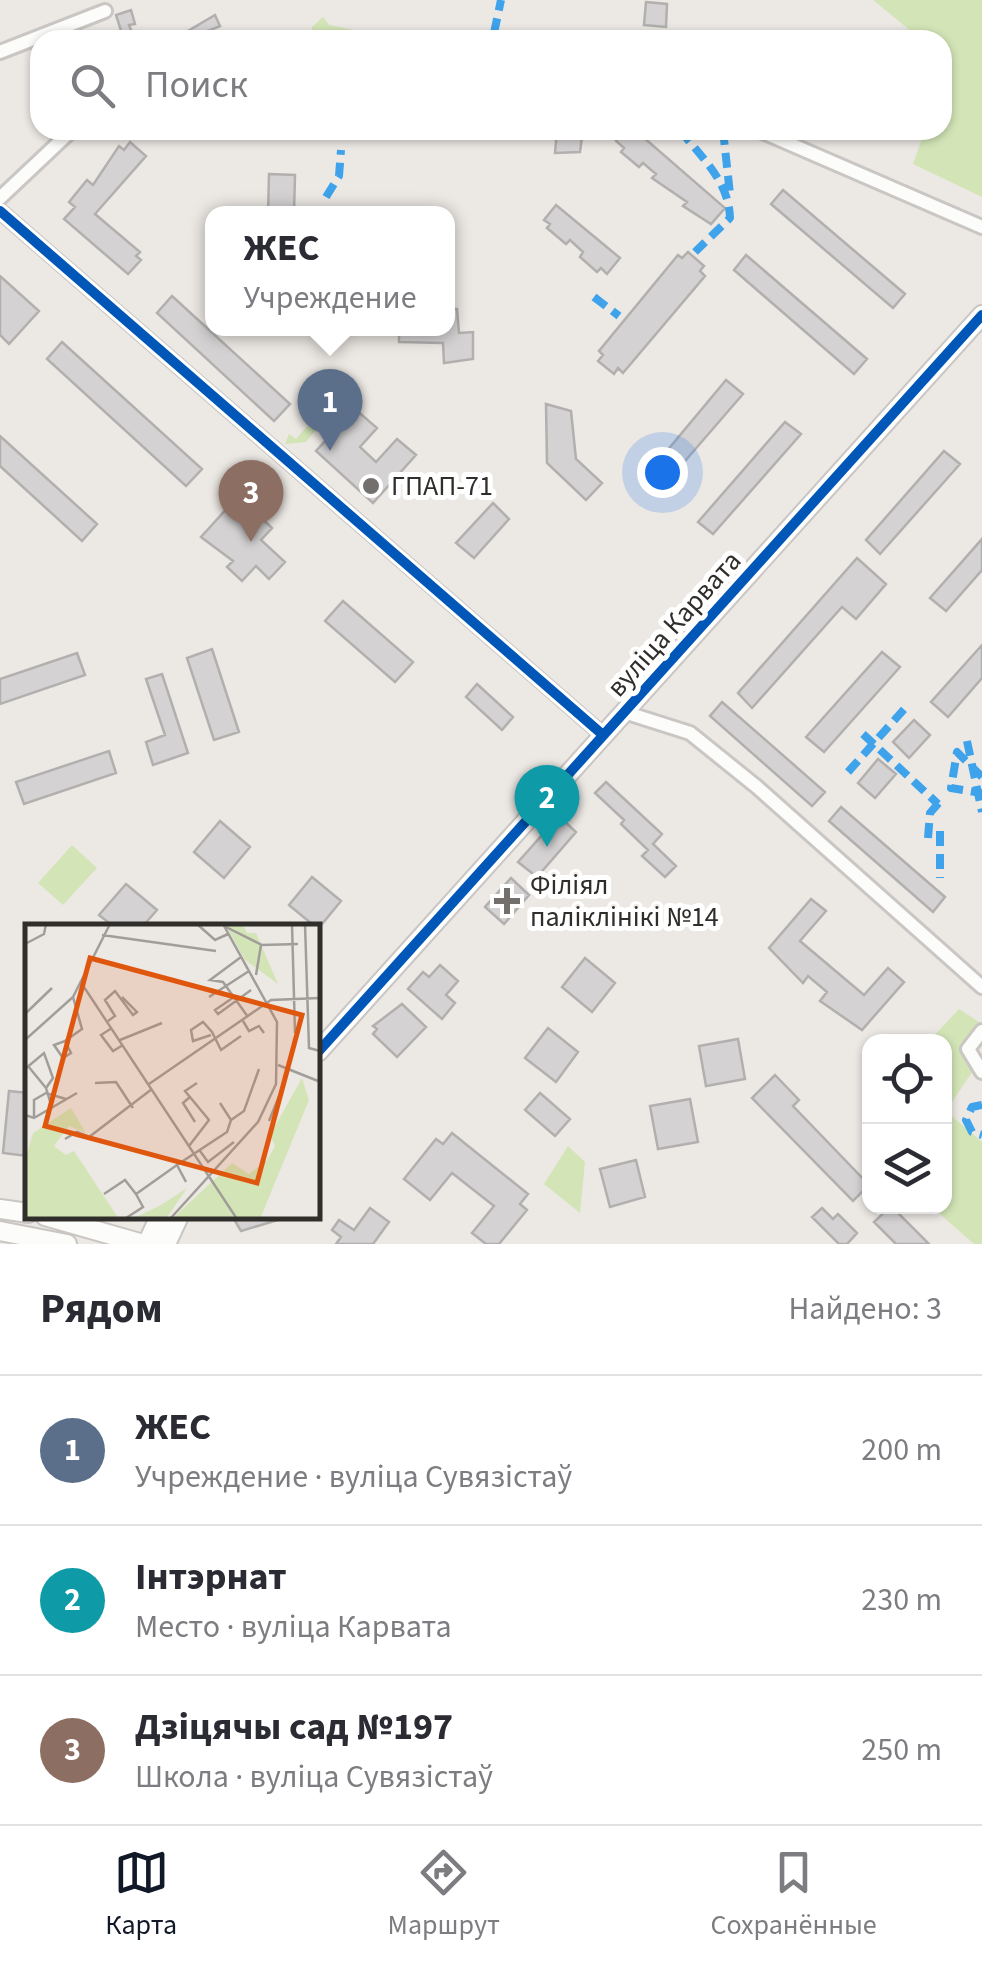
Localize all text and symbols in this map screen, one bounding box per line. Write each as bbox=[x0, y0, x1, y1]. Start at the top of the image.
search box bbox=[30, 30, 952, 140]
icon: search bbox=[65, 58, 120, 113]
text: Поиск bbox=[145, 58, 248, 112]
popup bbox=[205, 206, 455, 336]
text: ЖЕС bbox=[243, 221, 320, 275]
text: Учреждение bbox=[243, 275, 417, 321]
pin: 1 bbox=[298, 368, 362, 451]
your location bbox=[637, 447, 688, 498]
pin: 3 bbox=[218, 460, 284, 542]
place label: ГПАП-71 bbox=[391, 466, 493, 506]
marker: ГПАП-71 bbox=[360, 475, 382, 497]
street label: вуліца Карвата bbox=[597, 542, 751, 706]
pin: 2 bbox=[514, 764, 580, 847]
place label: Філіял паліклінікі №14 bbox=[530, 865, 719, 937]
marker: Філіял паліклінікі №14 bbox=[494, 888, 520, 914]
inset map bbox=[25, 924, 320, 1219]
map controls bbox=[862, 1034, 952, 1214]
button: locate bbox=[862, 1034, 952, 1124]
button: layers bbox=[862, 1124, 952, 1214]
text: Рядом bbox=[40, 1279, 163, 1339]
text: Найдено: 3 bbox=[788, 1286, 942, 1332]
text: ЖЕС bbox=[135, 1400, 211, 1454]
text: 1 bbox=[64, 1427, 81, 1473]
text: 200 m bbox=[861, 1427, 942, 1473]
text: Учреждение · вуліца Сувязістаў bbox=[135, 1454, 572, 1500]
text: Інтэрнат bbox=[135, 1550, 287, 1604]
text: 2 bbox=[64, 1577, 81, 1623]
text: 230 m bbox=[861, 1577, 942, 1623]
text: Место · вуліца Карвата bbox=[135, 1604, 452, 1650]
text: Дзіцячы сад №197 bbox=[135, 1700, 453, 1754]
text: 3 bbox=[64, 1727, 81, 1773]
text: 250 m bbox=[861, 1727, 942, 1773]
text: Школа · вуліца Сувязістаў bbox=[135, 1754, 493, 1800]
tab: Карта bbox=[105, 1845, 177, 1945]
tab: Маршрут bbox=[388, 1845, 500, 1945]
tab: Сохранённые bbox=[710, 1845, 877, 1945]

